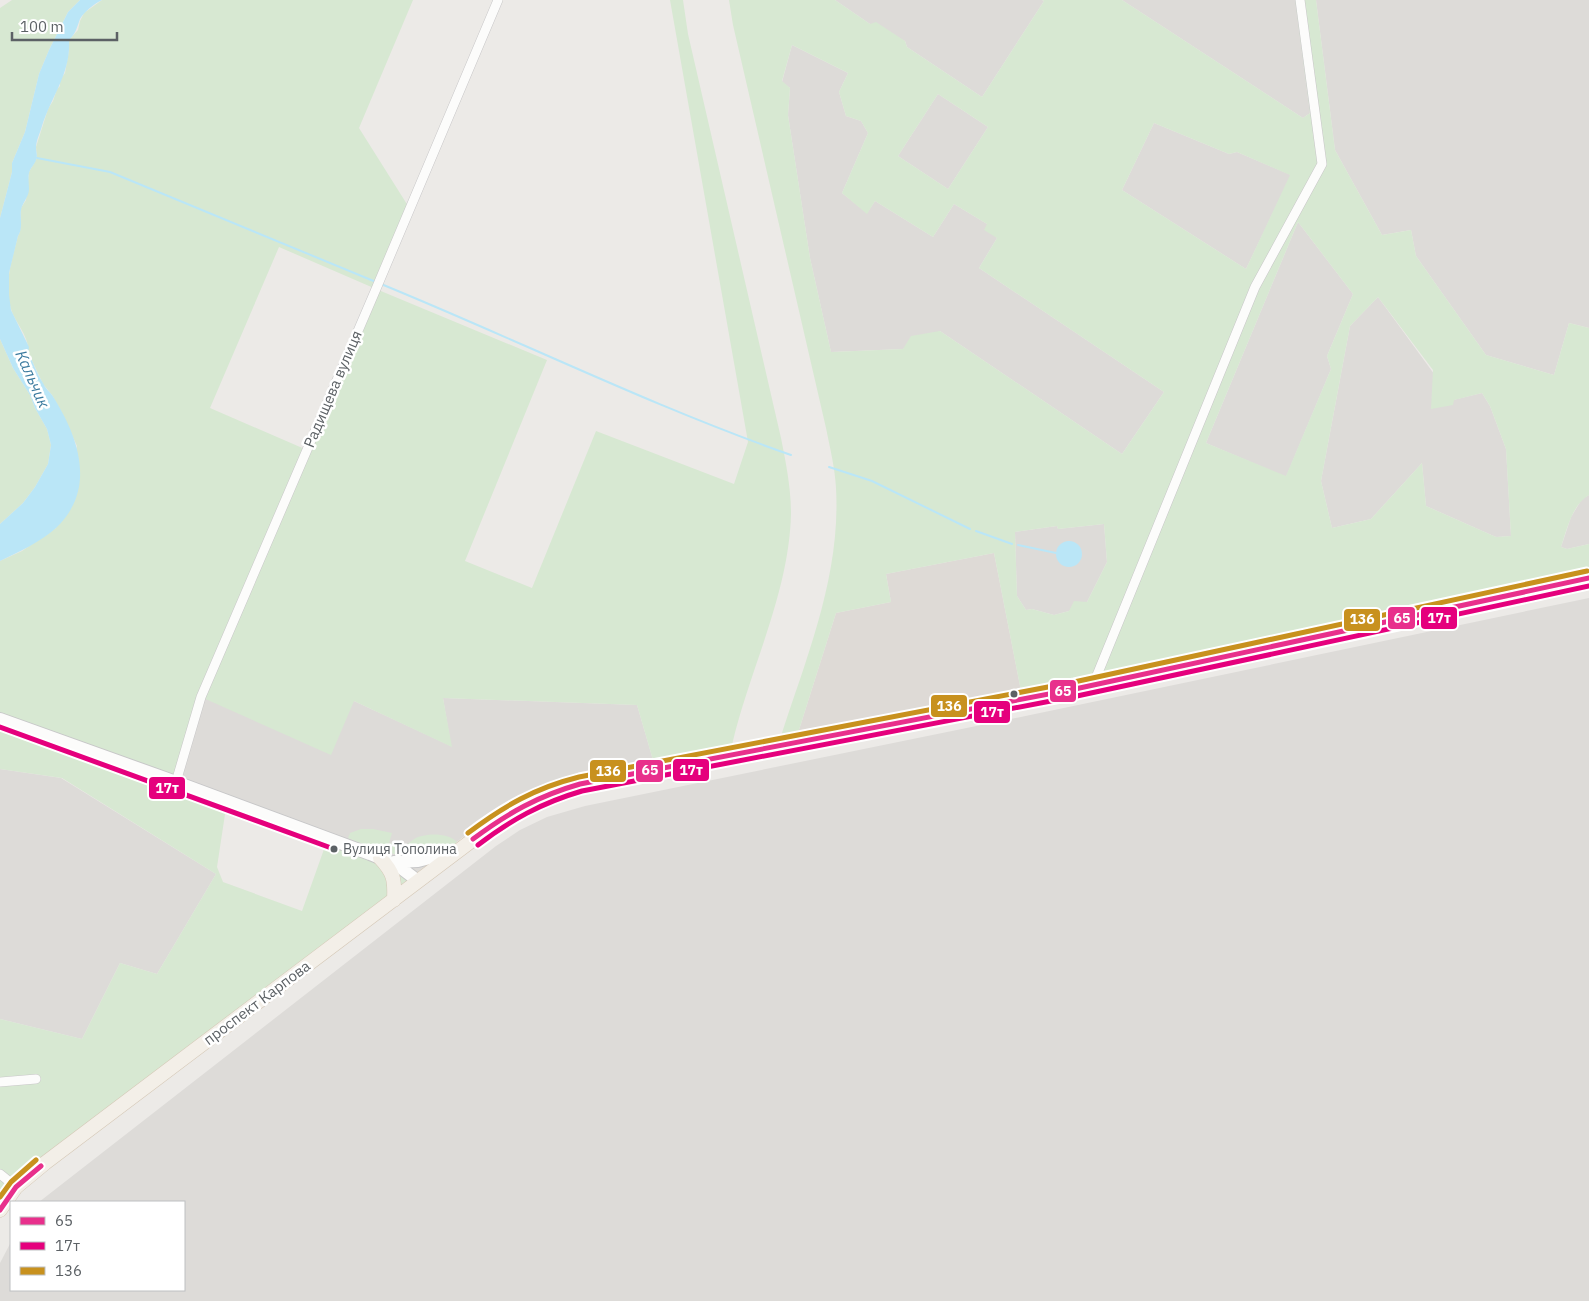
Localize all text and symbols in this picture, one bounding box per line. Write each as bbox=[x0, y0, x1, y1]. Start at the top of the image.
scale bar bbox=[12, 10, 118, 42]
text: 100 m bbox=[20, 17, 64, 36]
street label: Радищева вулиця bbox=[299, 327, 366, 450]
water label: Кальчик bbox=[11, 347, 55, 411]
line badge: 65 bbox=[1387, 606, 1416, 630]
line badge: 17т bbox=[1420, 606, 1458, 630]
line badge: 136 bbox=[1343, 608, 1381, 632]
text: 65 bbox=[1394, 609, 1410, 627]
text: 17т bbox=[1427, 609, 1451, 627]
text: 136 bbox=[1349, 610, 1375, 628]
line badge: 65 bbox=[1049, 679, 1077, 703]
text: 65 bbox=[1055, 682, 1071, 700]
unlabelled marker bbox=[1009, 689, 1019, 699]
line badge: 136 bbox=[930, 694, 968, 718]
text: 136 bbox=[936, 697, 962, 715]
line badge: 17т bbox=[973, 700, 1011, 724]
text: 17т bbox=[980, 703, 1004, 721]
line badge: 17т bbox=[672, 758, 710, 782]
line badge: 136 bbox=[589, 759, 627, 783]
line badge: 65 bbox=[635, 759, 664, 783]
text: 65 bbox=[642, 761, 658, 779]
text: 17т bbox=[679, 761, 703, 779]
text: 136 bbox=[595, 762, 621, 780]
line badge: 17т bbox=[148, 776, 186, 800]
text: 17т bbox=[155, 779, 179, 797]
place label: Вулиця Тополина bbox=[343, 840, 457, 858]
marker: Вулиця Тополина bbox=[329, 844, 339, 854]
street label: проспект Карпова bbox=[200, 956, 314, 1049]
legend bbox=[10, 1201, 185, 1291]
text: 65 bbox=[55, 1211, 73, 1230]
text: 17т bbox=[55, 1236, 80, 1255]
text: 136 bbox=[55, 1261, 82, 1280]

